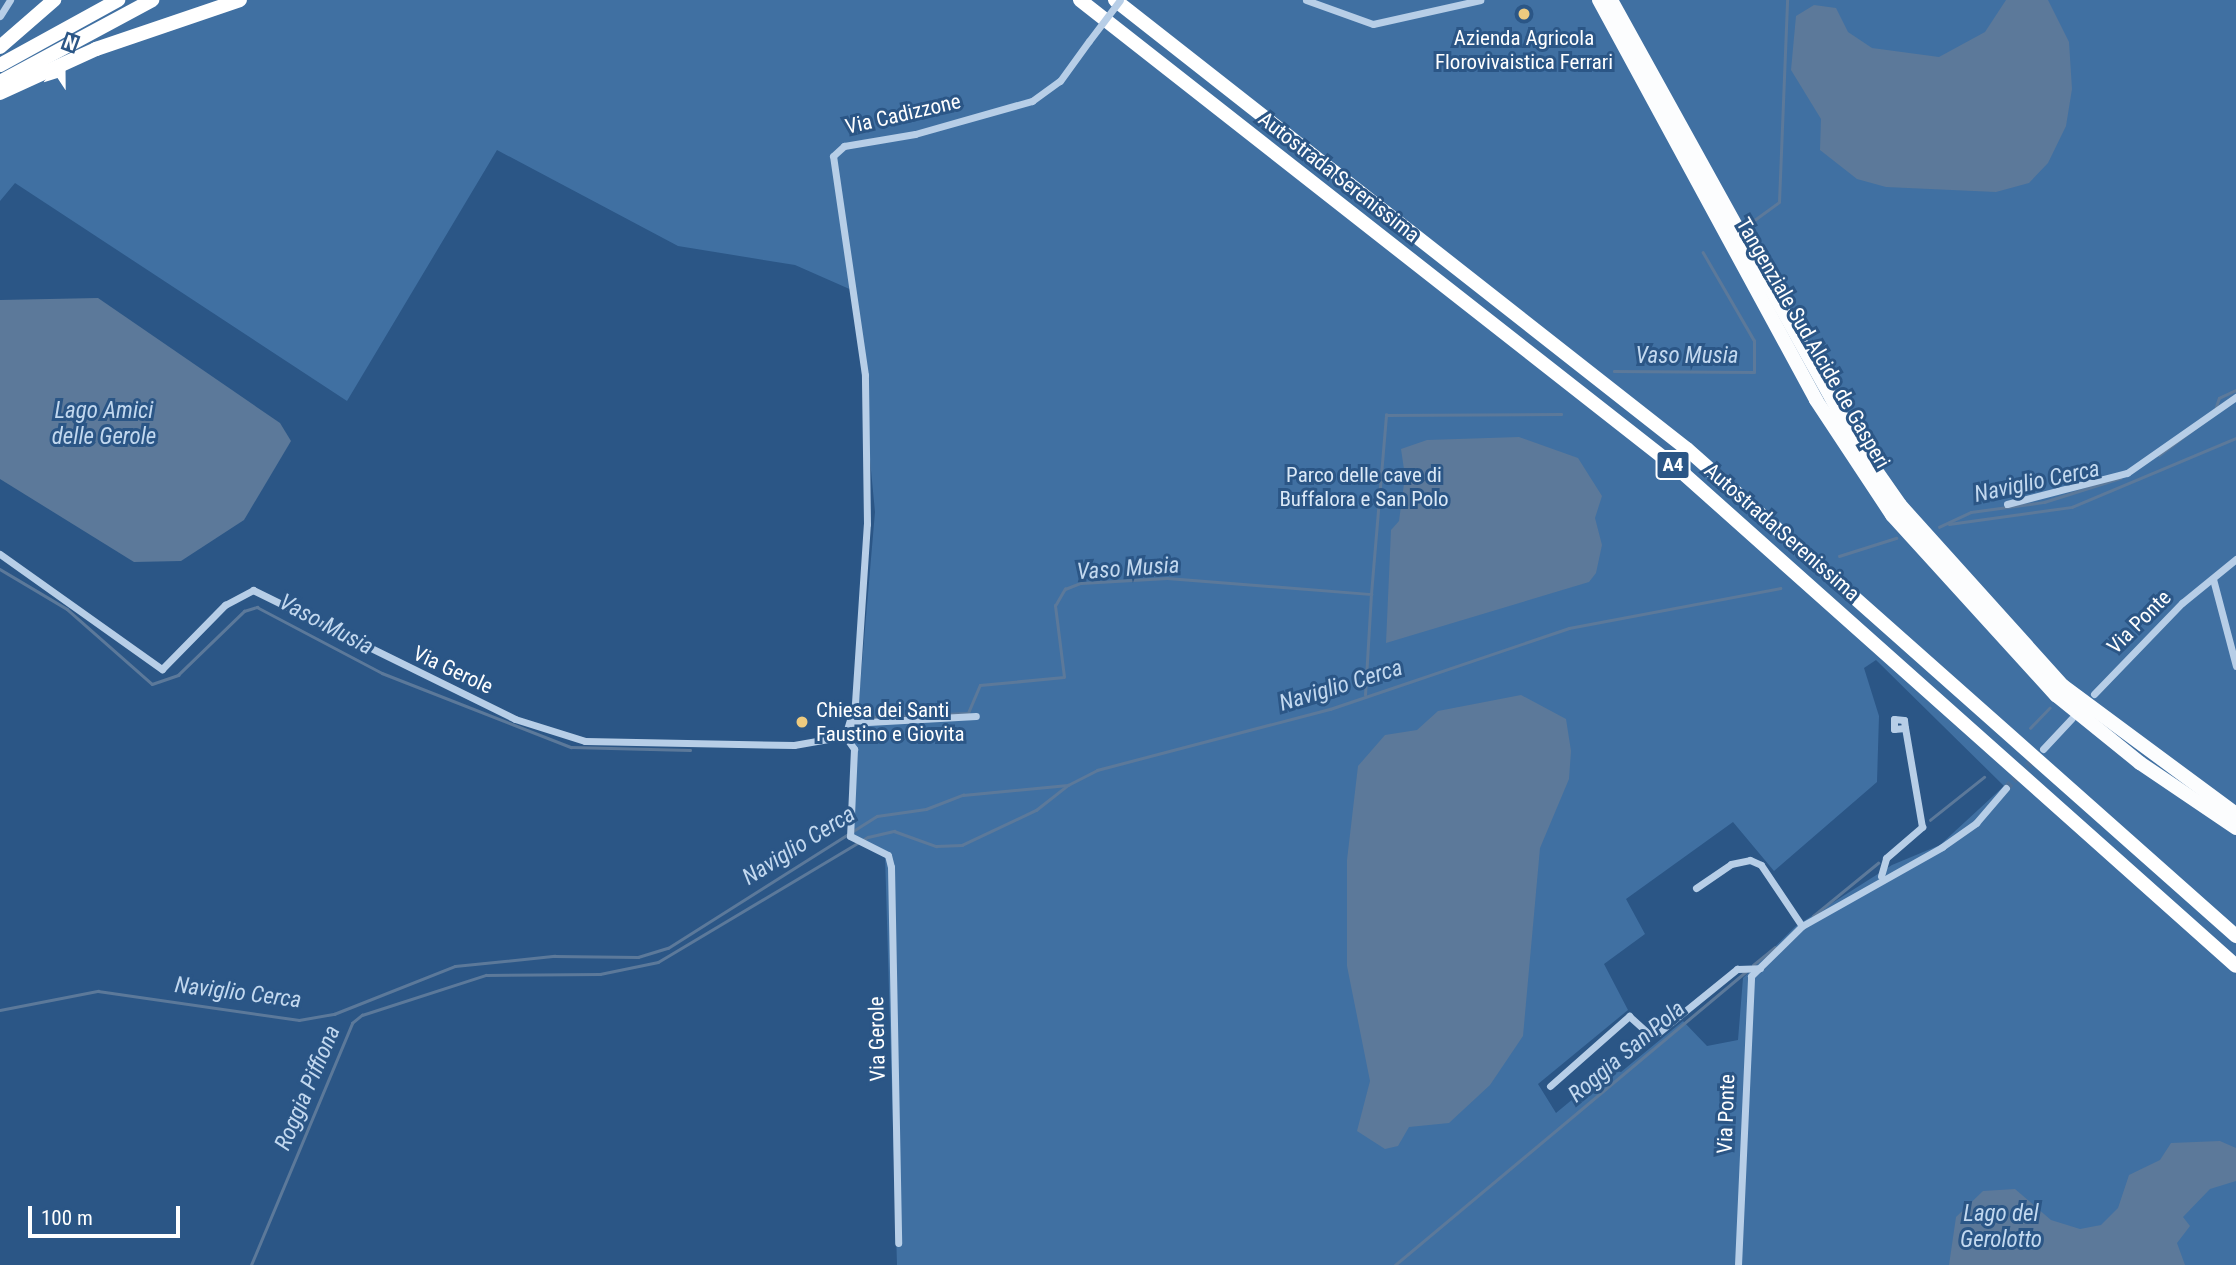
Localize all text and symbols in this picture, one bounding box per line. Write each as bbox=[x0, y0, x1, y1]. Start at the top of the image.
marker: Azienda Agricola Florovivaistica Ferrari bbox=[1516, 6, 1532, 22]
place label: Azienda Agricola Florovivaistica Ferrari bbox=[1435, 25, 1613, 75]
north arrow bbox=[28, 28, 98, 98]
text: N bbox=[61, 30, 80, 56]
street label: Via Cadizzone bbox=[843, 89, 963, 139]
street label: Autostrada Serenissima bbox=[1253, 106, 1425, 248]
street label: Tangenziale Sud Alcide de Gasperi bbox=[1731, 213, 1895, 473]
water label: Vaso Musia bbox=[1636, 342, 1738, 370]
water label: Lago Amici delle Gerole bbox=[52, 397, 156, 451]
road number: A4 bbox=[1656, 450, 1690, 480]
water label: Naviglio Cerca bbox=[1972, 455, 2102, 509]
street label: Autostrada Serenissima bbox=[1699, 458, 1865, 606]
park label: Parco delle cave di Buffalora e San Polo bbox=[1279, 462, 1449, 512]
water label: Vaso Musia bbox=[1076, 552, 1180, 586]
street label: Via Ponte bbox=[2102, 585, 2176, 659]
water label: Vaso Musia bbox=[274, 589, 378, 661]
street label: Via Gerole bbox=[409, 641, 497, 699]
water label: Naviglio Cerca bbox=[1276, 654, 1406, 718]
place label: Chiesa dei Santi Faustino e Giovita bbox=[816, 697, 964, 747]
marker: Chiesa dei Santi Faustino e Giovita bbox=[794, 714, 810, 730]
water label: Naviglio Cerca bbox=[738, 801, 860, 891]
water label: Naviglio Cerca bbox=[173, 972, 303, 1014]
water label: Roggia San Pola bbox=[1563, 995, 1691, 1109]
street label: Via Gerole bbox=[864, 996, 890, 1082]
water label: Roggia Piffiona bbox=[269, 1021, 347, 1155]
street label: Via Ponte bbox=[1712, 1074, 1740, 1154]
scale bar bbox=[32, 1192, 184, 1236]
water label: Lago del Gerolotto bbox=[1960, 1200, 2042, 1254]
text: 100 m bbox=[41, 1206, 93, 1230]

